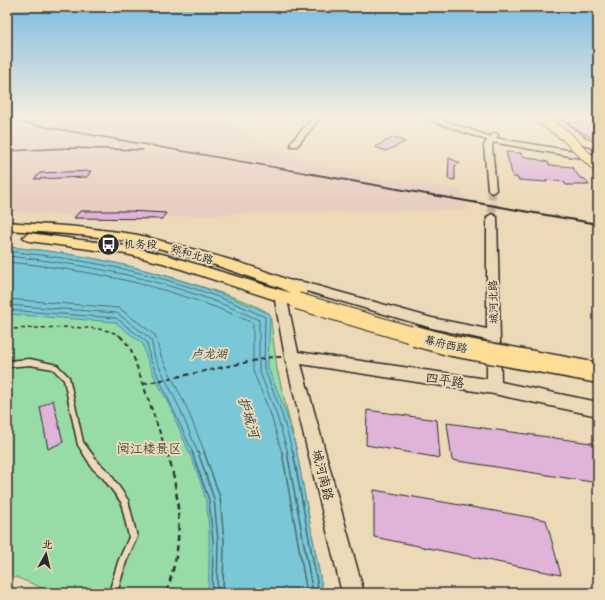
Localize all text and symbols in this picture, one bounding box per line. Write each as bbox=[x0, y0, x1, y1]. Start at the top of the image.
bus stop icon: 机务段 bbox=[95, 231, 121, 257]
place label: 机务段 bbox=[124, 237, 157, 251]
street label: 郑和北路 bbox=[169, 241, 215, 267]
street label: 城河北路 bbox=[486, 280, 500, 324]
street label: 幕府西路 bbox=[423, 332, 469, 356]
water label: 卢龙湖 bbox=[191, 346, 228, 361]
street label: 四平路 bbox=[424, 369, 466, 391]
water label: 护城河 bbox=[234, 394, 264, 442]
park label: 阅江楼景区 bbox=[116, 440, 182, 457]
street label: 城河南路 bbox=[308, 448, 338, 502]
north arrow bbox=[26, 534, 66, 574]
text: 北 bbox=[41, 536, 54, 552]

